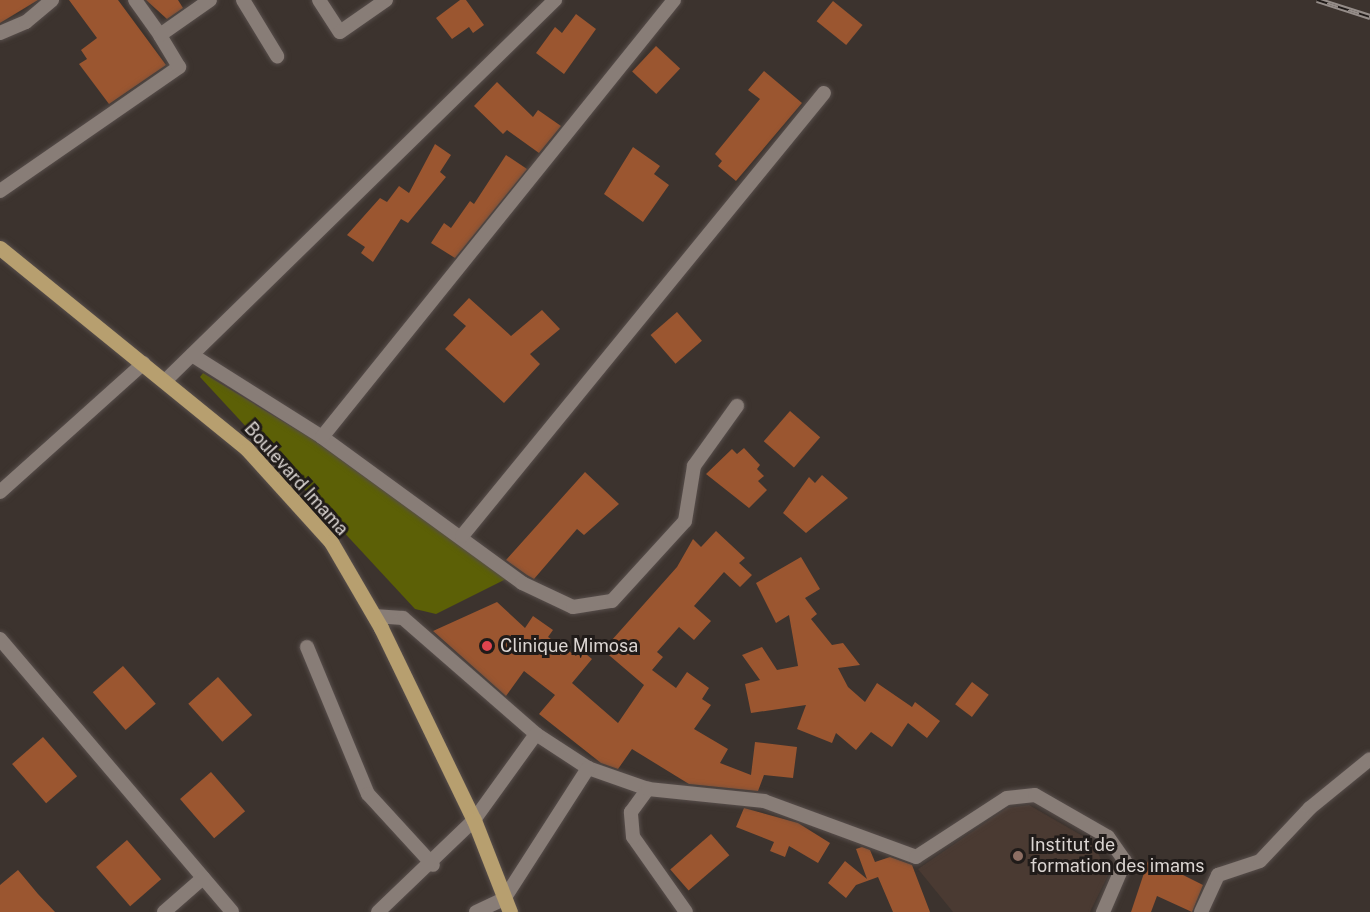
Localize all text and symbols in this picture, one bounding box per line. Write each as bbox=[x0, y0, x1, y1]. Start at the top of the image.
street label: Boulevard Imama bbox=[240, 418, 352, 540]
place label: Clinique Mimosa bbox=[500, 635, 638, 657]
marker: Clinique Mimosa bbox=[478, 637, 496, 655]
place label: Institut de formation des imams bbox=[1030, 835, 1205, 878]
marker: Institut de formation des imams bbox=[1011, 849, 1025, 863]

